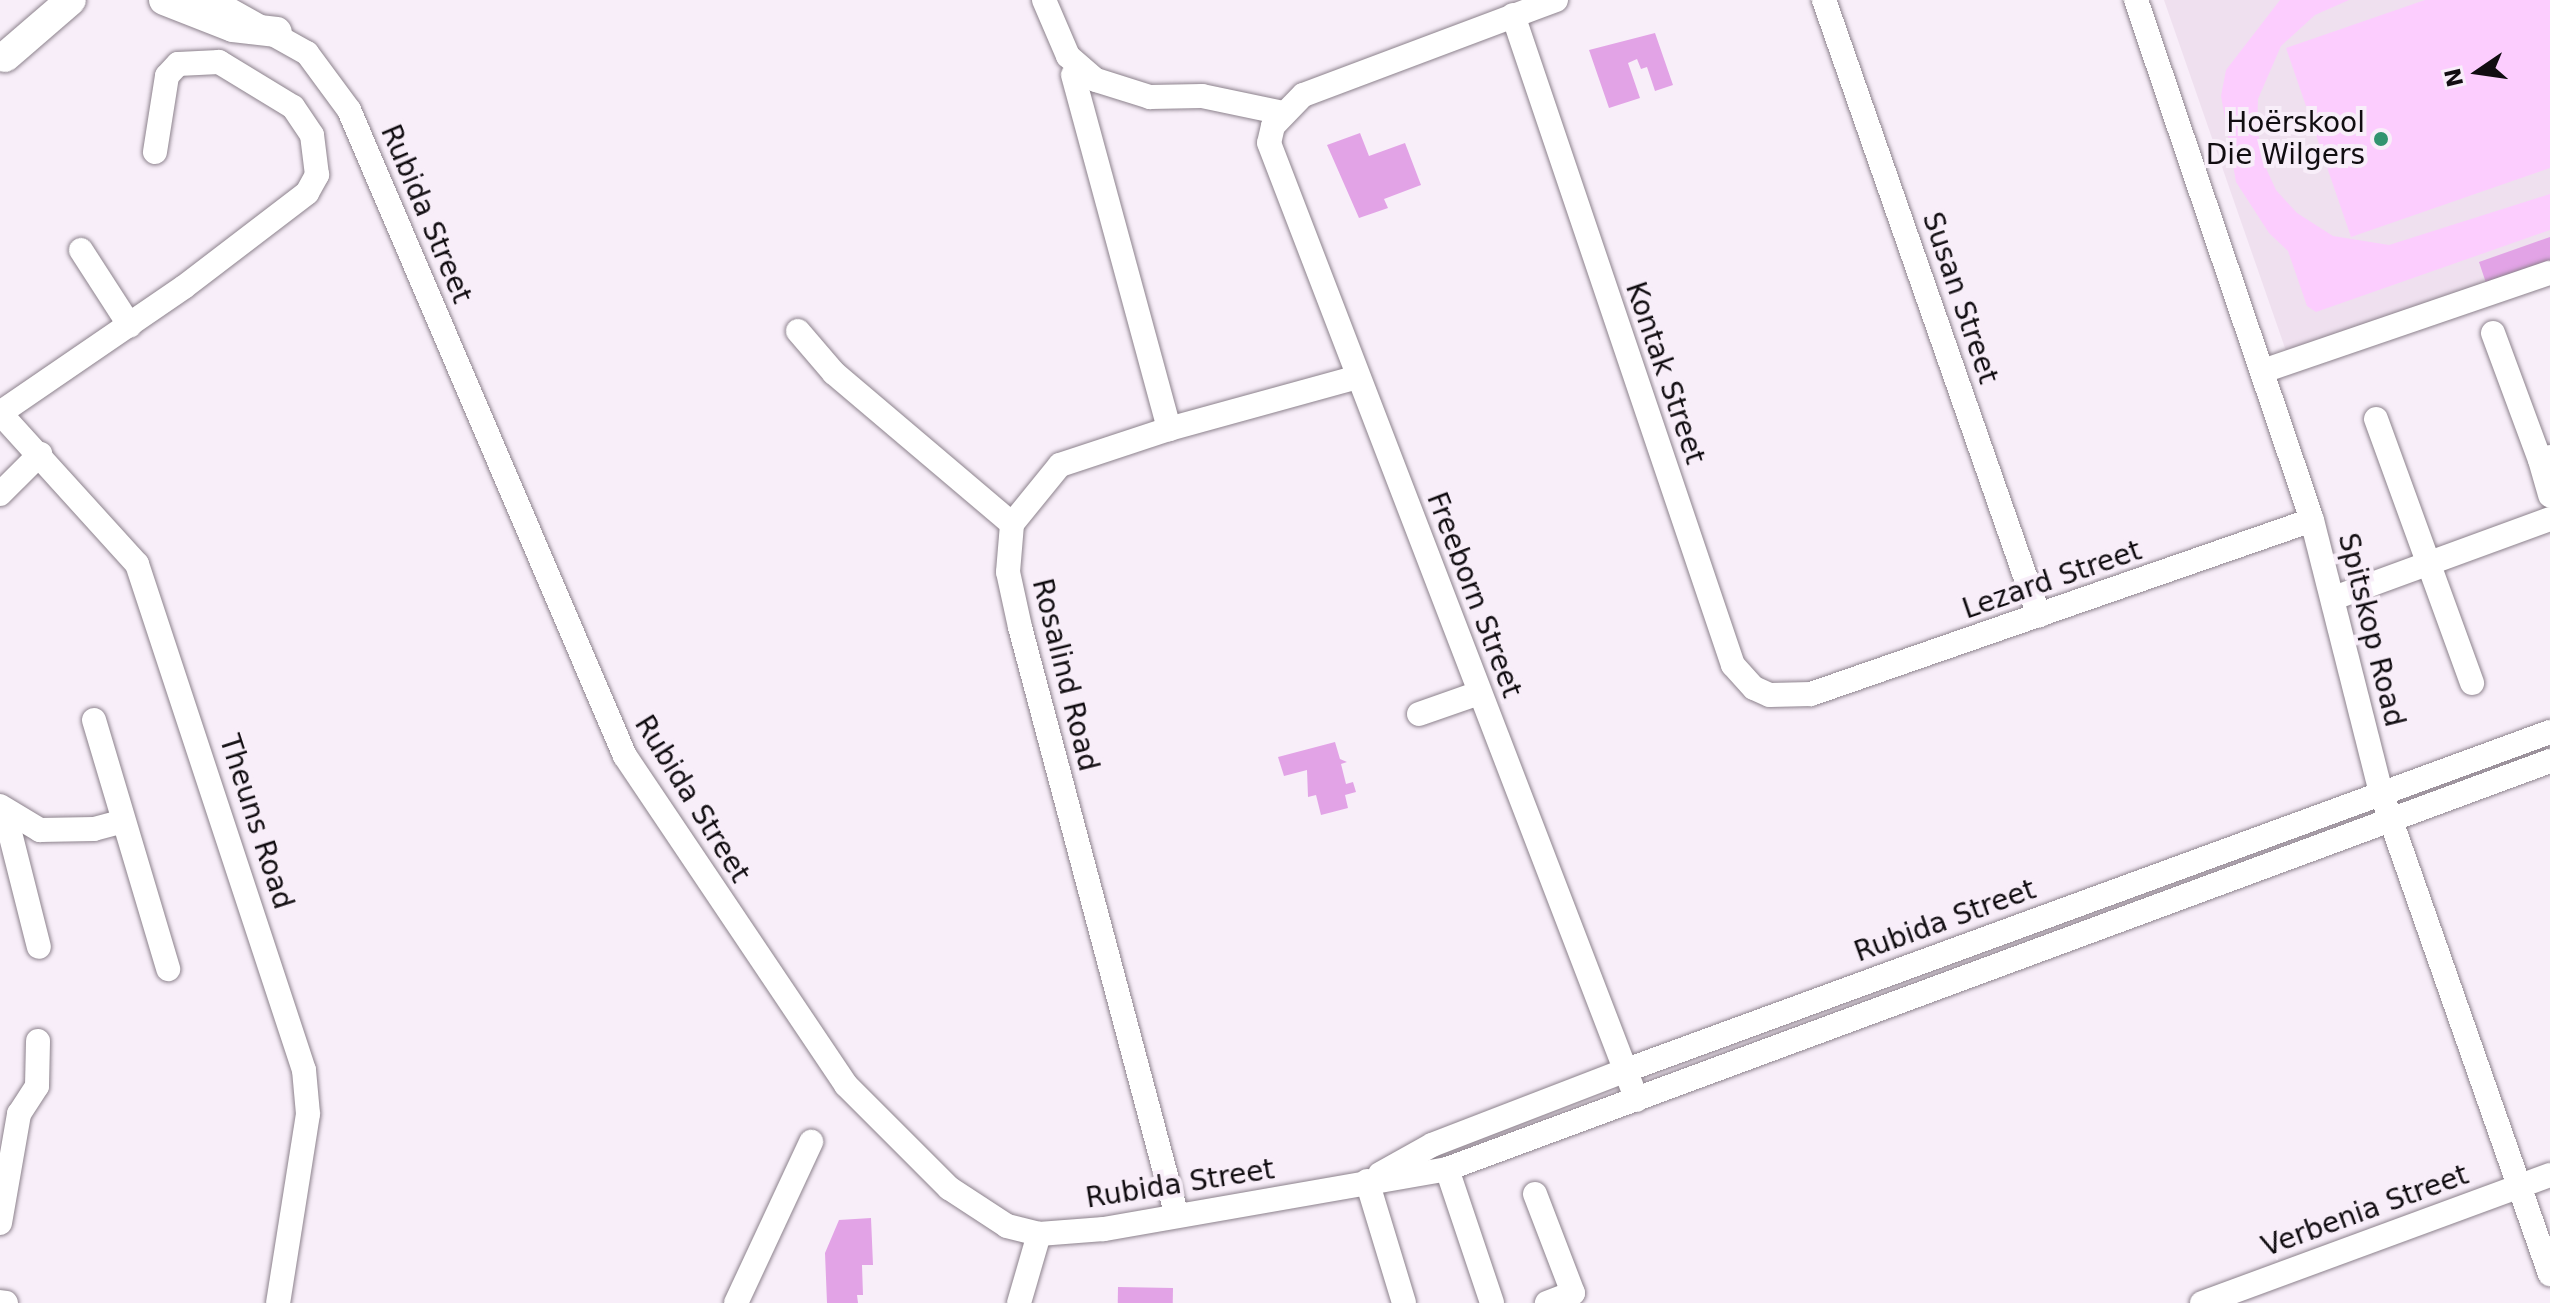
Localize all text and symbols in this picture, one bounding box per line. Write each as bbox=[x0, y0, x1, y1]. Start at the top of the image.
north arrow bbox=[2438, 32, 2518, 112]
text: N bbox=[2440, 66, 2468, 89]
place label: Hoërskool Die Wilgers bbox=[2206, 106, 2365, 172]
street label: Rubida Street bbox=[373, 120, 479, 308]
marker: Hoërskool Die Wilgers bbox=[2372, 130, 2390, 148]
street label: Susan Street bbox=[1915, 208, 2005, 388]
street label: Kontak Street bbox=[1618, 278, 1712, 468]
street label: Freeborn Street bbox=[1419, 488, 1529, 702]
street label: Spitskop Road bbox=[2331, 530, 2411, 730]
street label: Lezard Street bbox=[1958, 534, 2146, 626]
street label: Rosalind Road bbox=[1025, 575, 1105, 775]
street label: Rubida Street bbox=[627, 709, 757, 889]
street label: Theuns Road bbox=[212, 731, 300, 913]
street label: Rubida Street bbox=[1850, 873, 2040, 969]
street label: Rubida Street bbox=[1083, 1153, 1277, 1215]
street label: Verbenia Street bbox=[2257, 1158, 2473, 1264]

